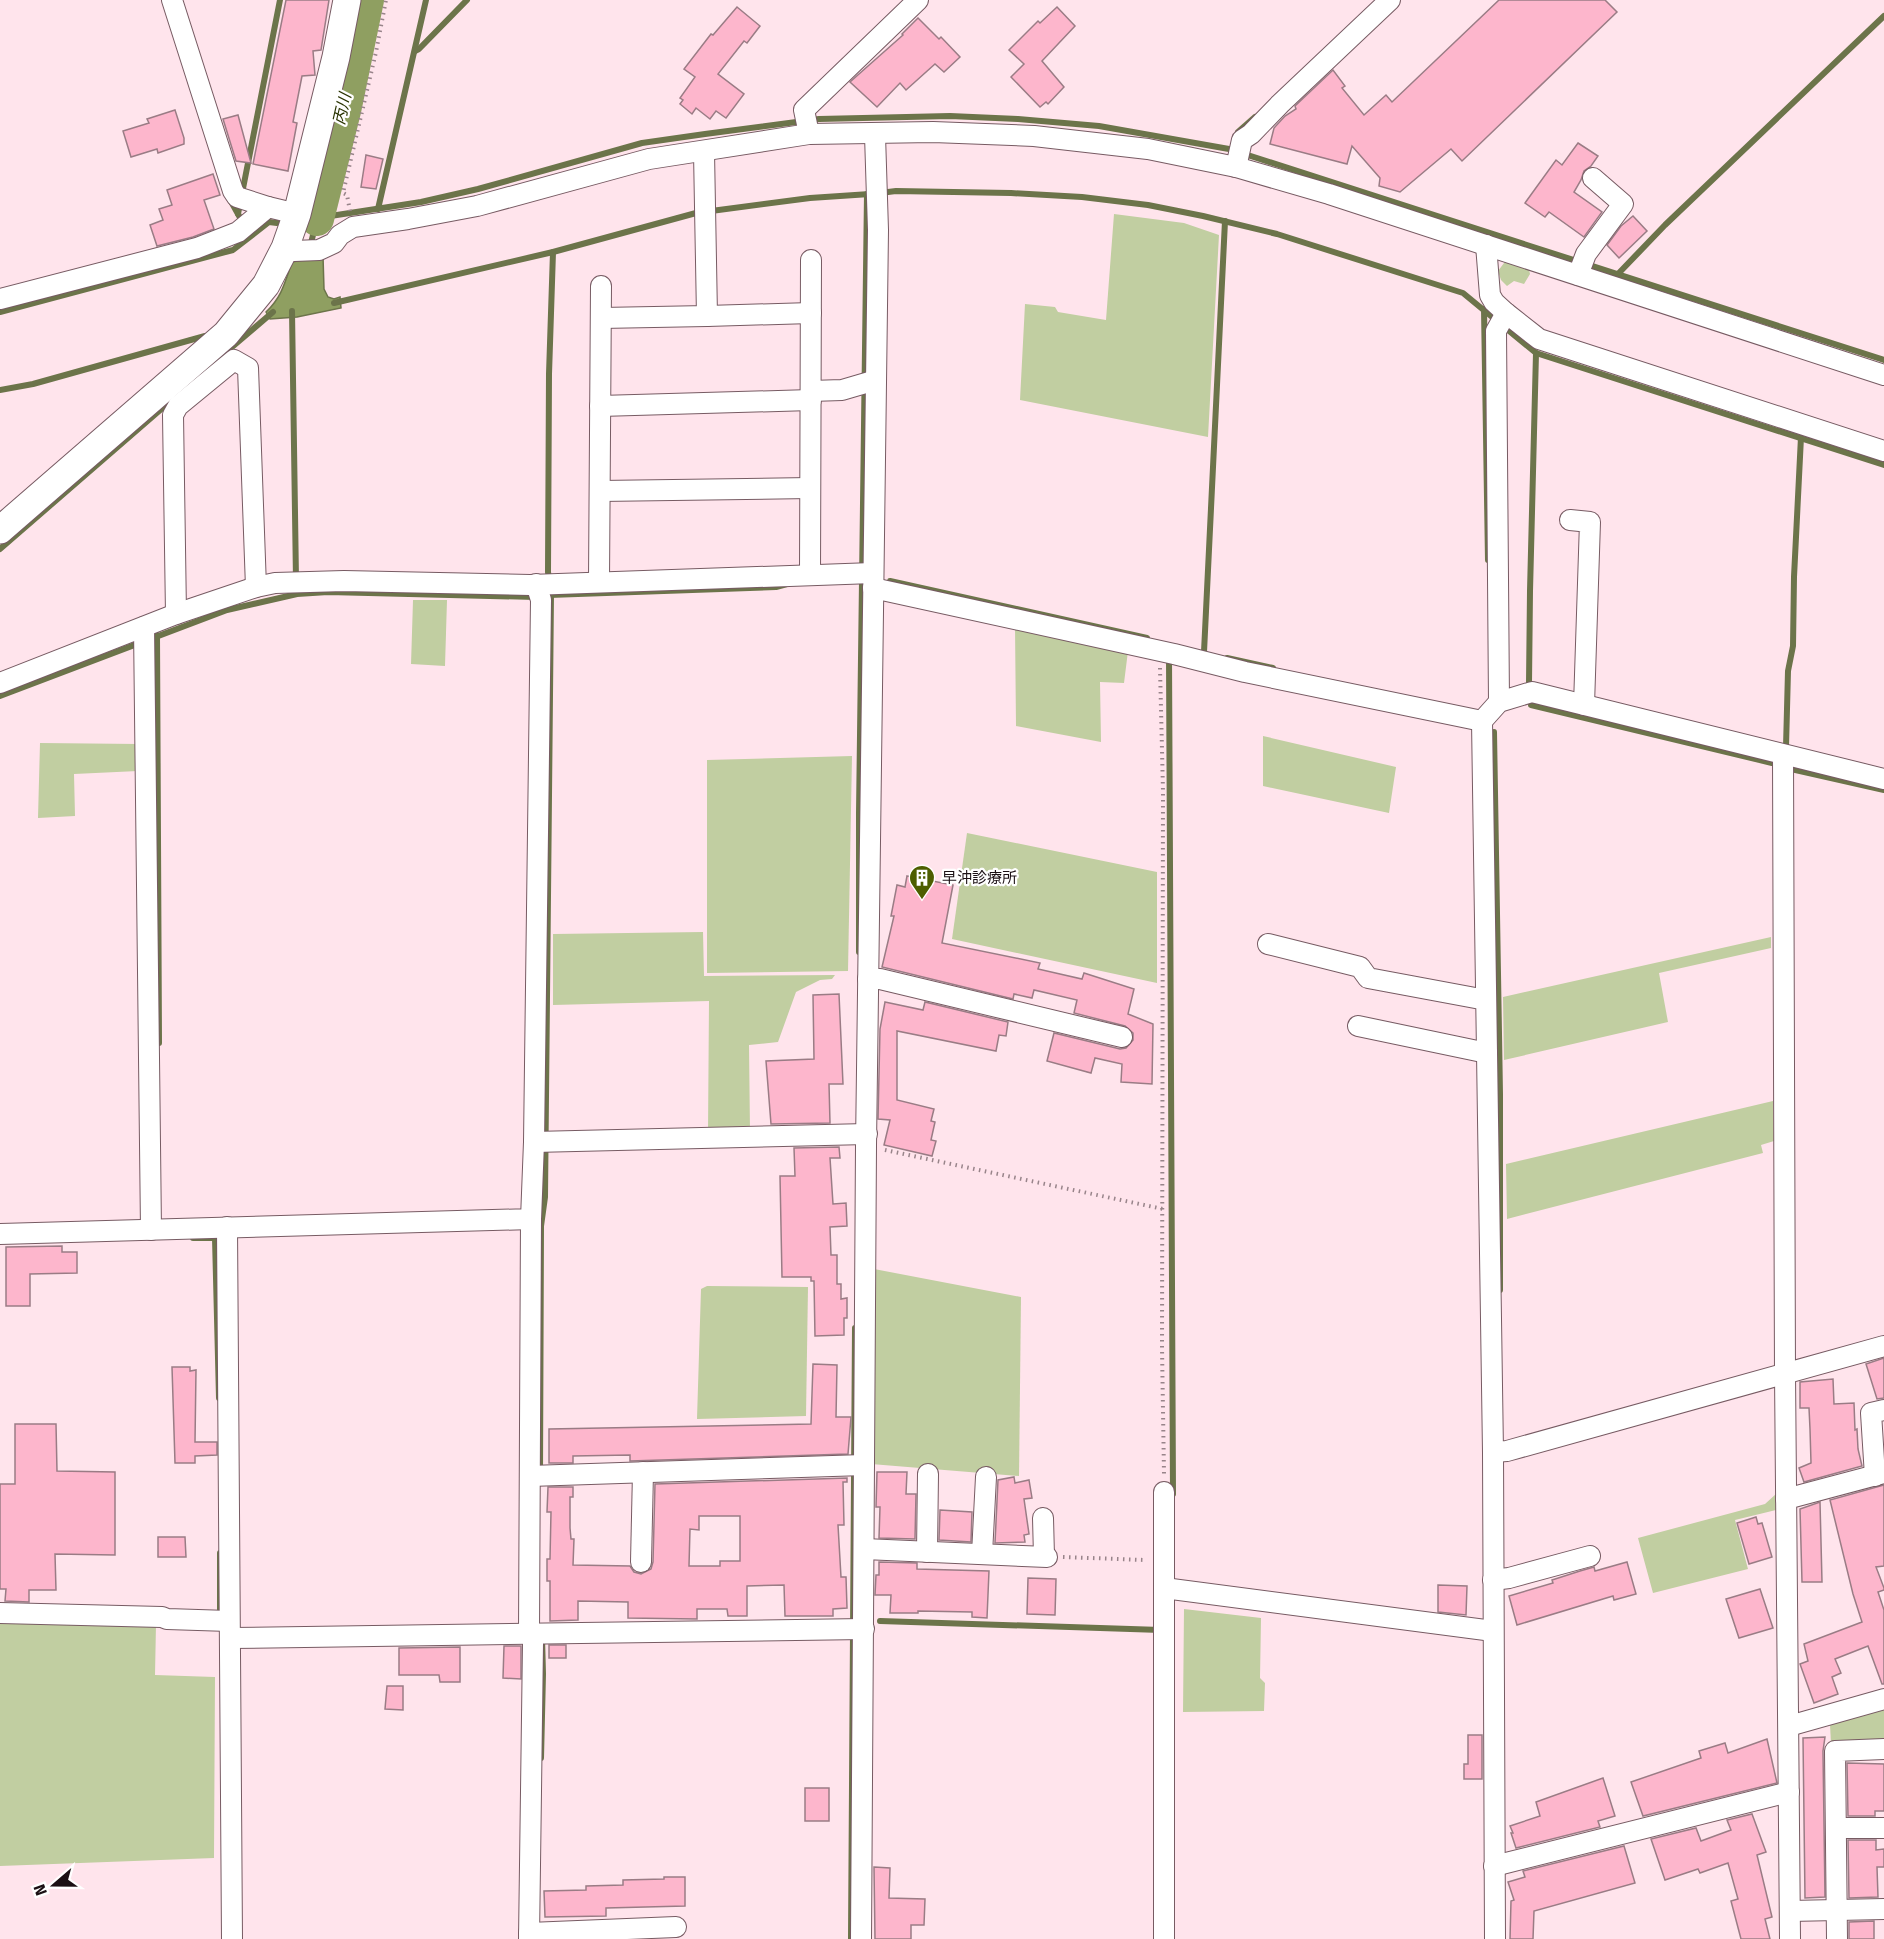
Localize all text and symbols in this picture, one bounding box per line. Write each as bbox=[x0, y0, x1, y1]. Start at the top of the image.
water label: 丙川 bbox=[329, 89, 355, 127]
building icon: 早沖診療所 bbox=[907, 863, 937, 901]
place label: 早沖診療所 bbox=[942, 869, 1017, 887]
north arrow bbox=[24, 1855, 84, 1915]
text: N bbox=[30, 1882, 51, 1898]

